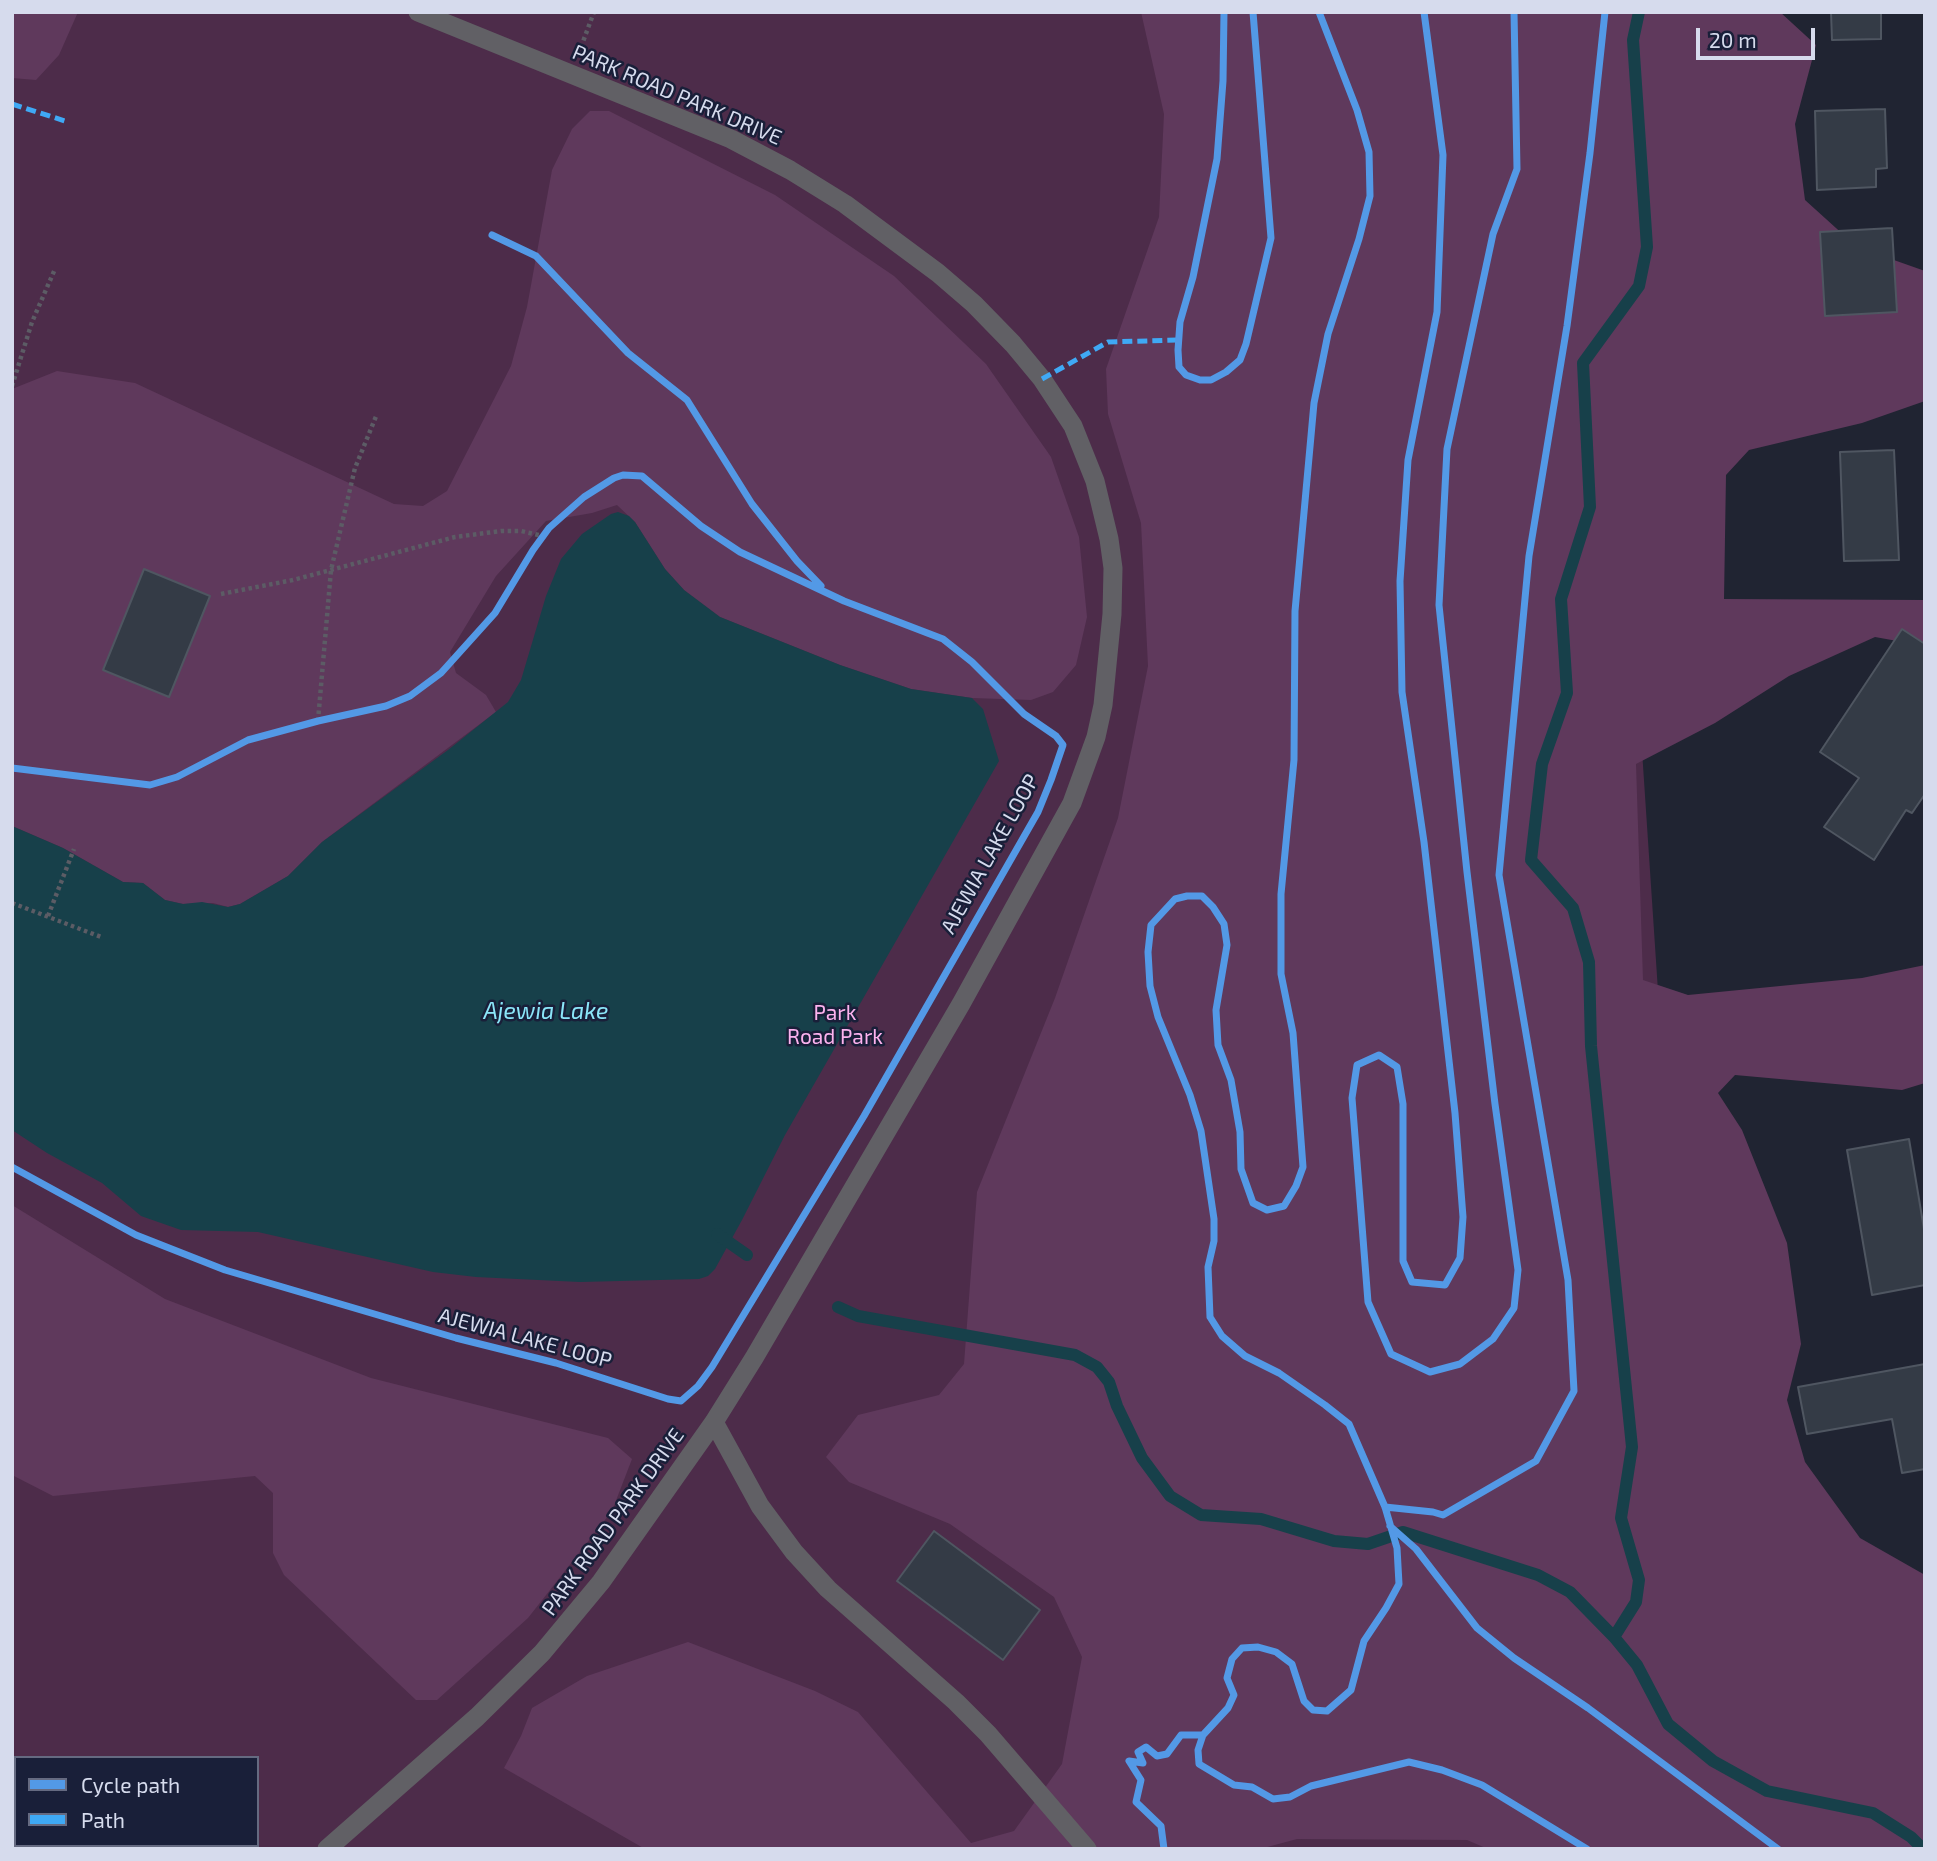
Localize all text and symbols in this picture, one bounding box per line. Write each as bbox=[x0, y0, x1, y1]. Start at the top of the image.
scale bar bbox=[1699, 14, 1818, 58]
text: 20 m bbox=[1709, 27, 1757, 52]
street label: PARK ROAD PARK DRIVE bbox=[568, 39, 786, 151]
street label: AJEWIA LAKE LOOP bbox=[936, 770, 1044, 938]
water label: Ajewia Lake bbox=[484, 997, 608, 1025]
park label: Park Road Park bbox=[787, 1000, 883, 1050]
street label: AJEWIA LAKE LOOP bbox=[435, 1303, 615, 1373]
street label: PARK ROAD PARK DRIVE bbox=[537, 1424, 689, 1620]
legend bbox=[14, 1756, 259, 1847]
text: Cycle path bbox=[81, 1772, 180, 1797]
text: Path bbox=[81, 1807, 125, 1832]

